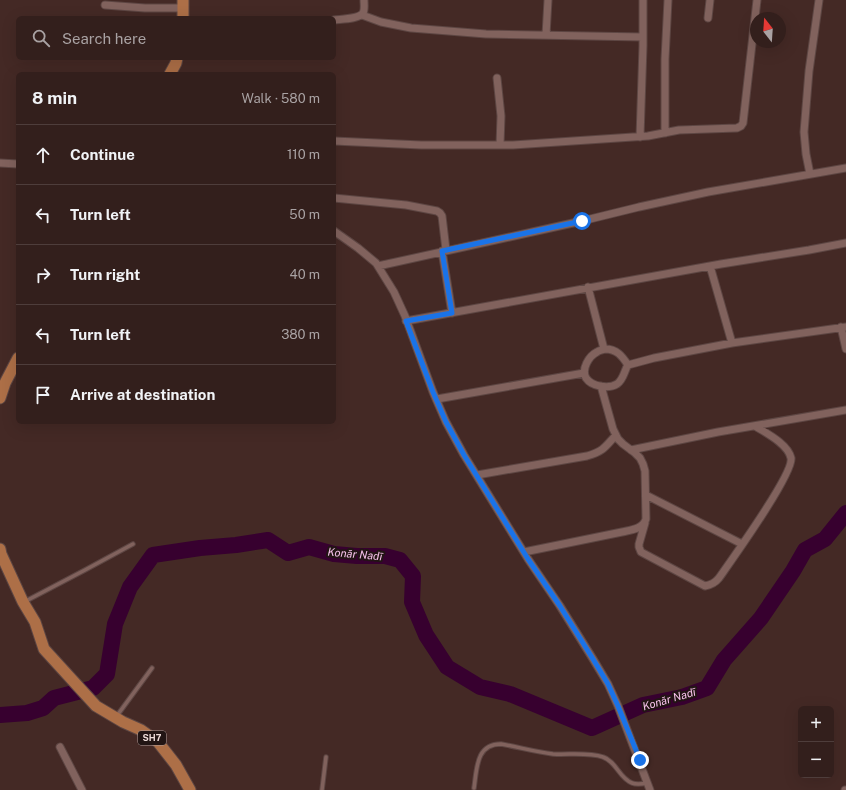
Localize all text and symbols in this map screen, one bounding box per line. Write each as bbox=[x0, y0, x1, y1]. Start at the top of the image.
north arrow bbox=[750, 12, 786, 48]
search box bbox=[16, 16, 336, 60]
icon: search bbox=[30, 27, 52, 49]
text: Search here bbox=[62, 30, 146, 47]
text: 8 min bbox=[32, 88, 77, 108]
text: Walk · 580 m bbox=[242, 91, 320, 106]
icon: ahead bbox=[32, 144, 54, 166]
text: Continue bbox=[70, 146, 135, 163]
text: 110 m bbox=[287, 147, 320, 162]
icon: left bbox=[32, 204, 54, 226]
text: Turn left bbox=[70, 206, 131, 223]
text: 50 m bbox=[289, 207, 320, 222]
route start bbox=[573, 212, 591, 230]
icon: right bbox=[32, 264, 54, 286]
text: Turn right bbox=[70, 266, 140, 283]
text: 40 m bbox=[289, 267, 320, 282]
icon: left bbox=[32, 324, 54, 346]
text: Turn left bbox=[70, 326, 131, 343]
text: 380 m bbox=[281, 327, 320, 342]
icon: arrive bbox=[32, 384, 54, 406]
text: Arrive at destination bbox=[70, 386, 215, 403]
water label: Konār Nadī bbox=[327, 546, 384, 562]
water label: Konār Nadī bbox=[641, 685, 698, 712]
map controls bbox=[798, 706, 834, 778]
button: + bbox=[798, 706, 834, 742]
road number: SH7 bbox=[138, 731, 166, 745]
button: − bbox=[798, 742, 834, 778]
route end bbox=[631, 751, 649, 769]

